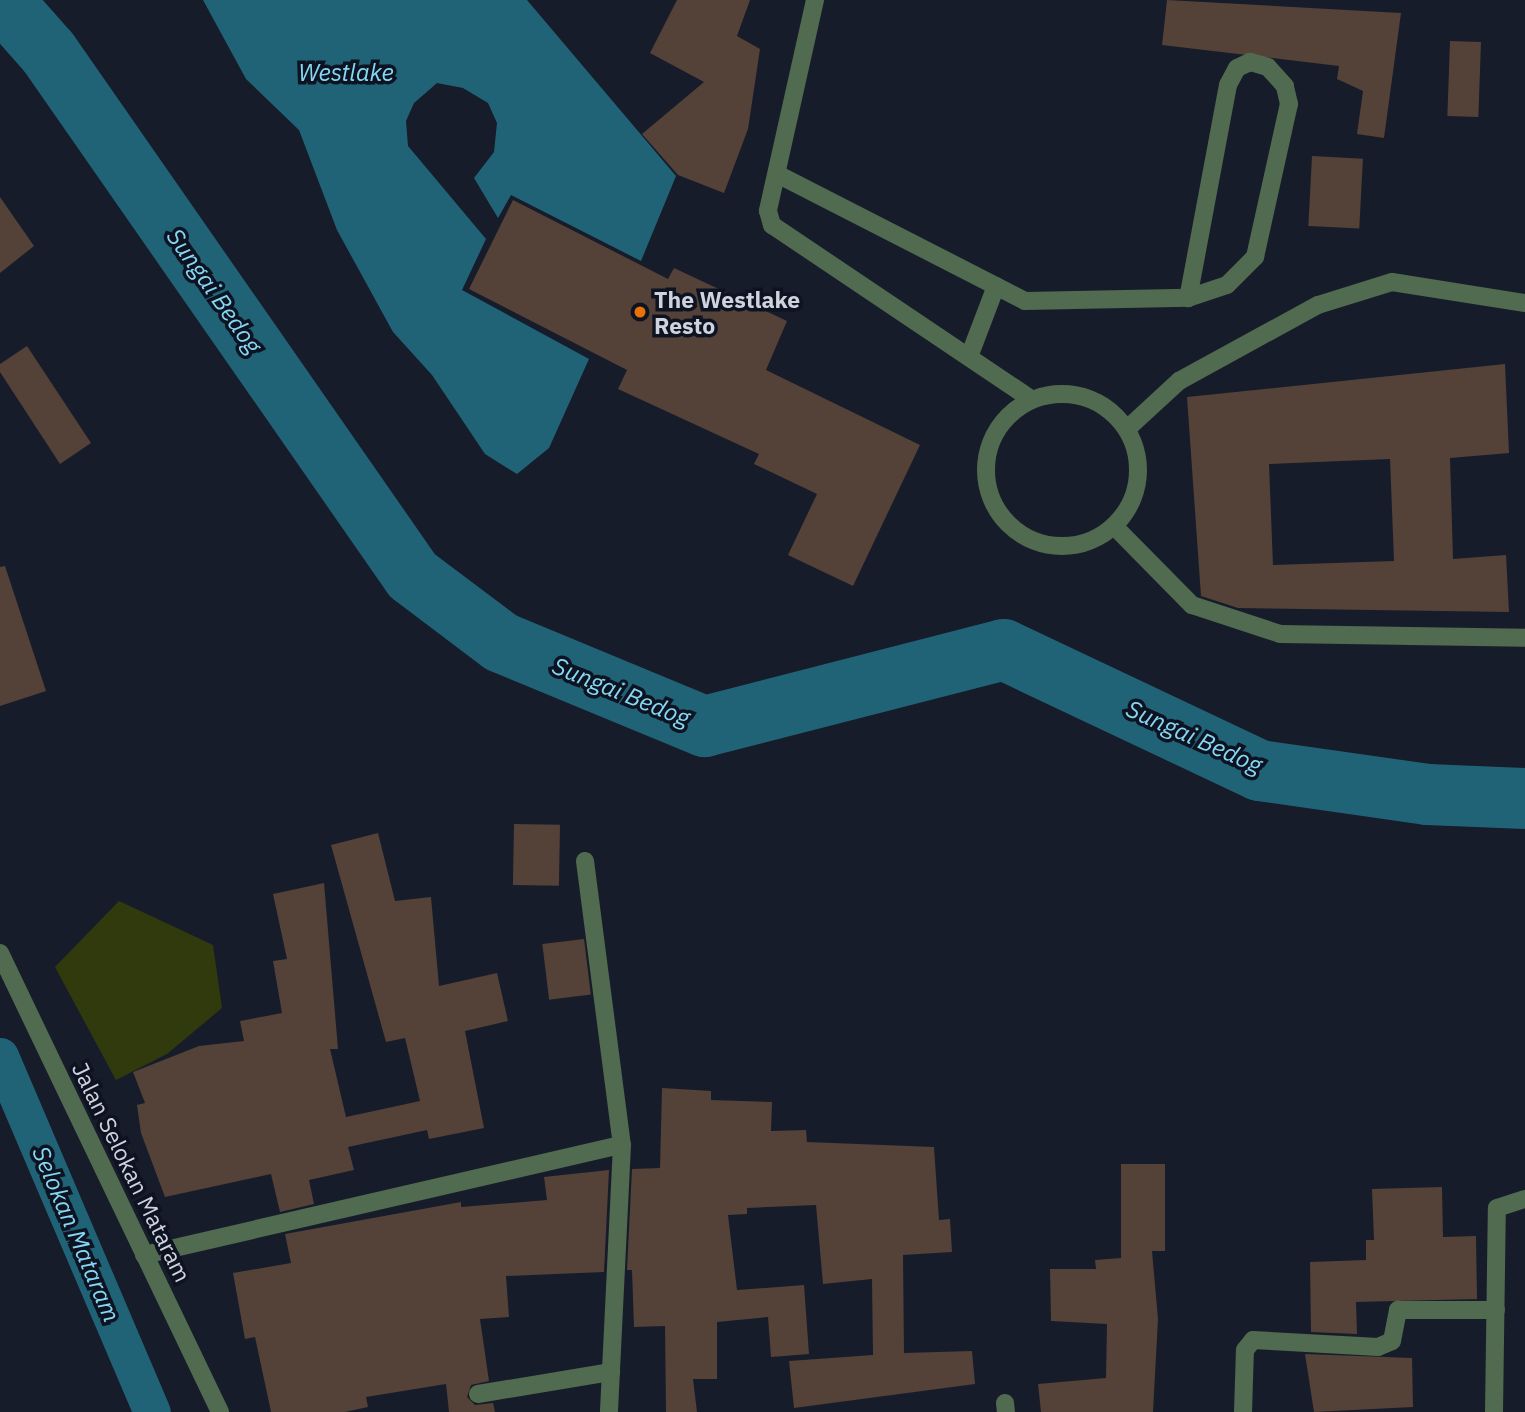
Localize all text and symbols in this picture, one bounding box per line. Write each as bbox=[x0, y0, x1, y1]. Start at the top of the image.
water label: Westlake bbox=[298, 59, 394, 87]
water label: Sungai Bedog bbox=[160, 223, 268, 359]
place label: The Westlake Resto bbox=[654, 285, 800, 339]
marker: The Westlake Resto bbox=[632, 304, 648, 320]
water label: Sungai Bedog bbox=[548, 651, 694, 733]
water label: Sungai Bedog bbox=[1122, 694, 1266, 780]
street label: Jalan Selokan Mataram bbox=[67, 1058, 197, 1286]
water label: Selokan Mataram bbox=[26, 1142, 126, 1326]

